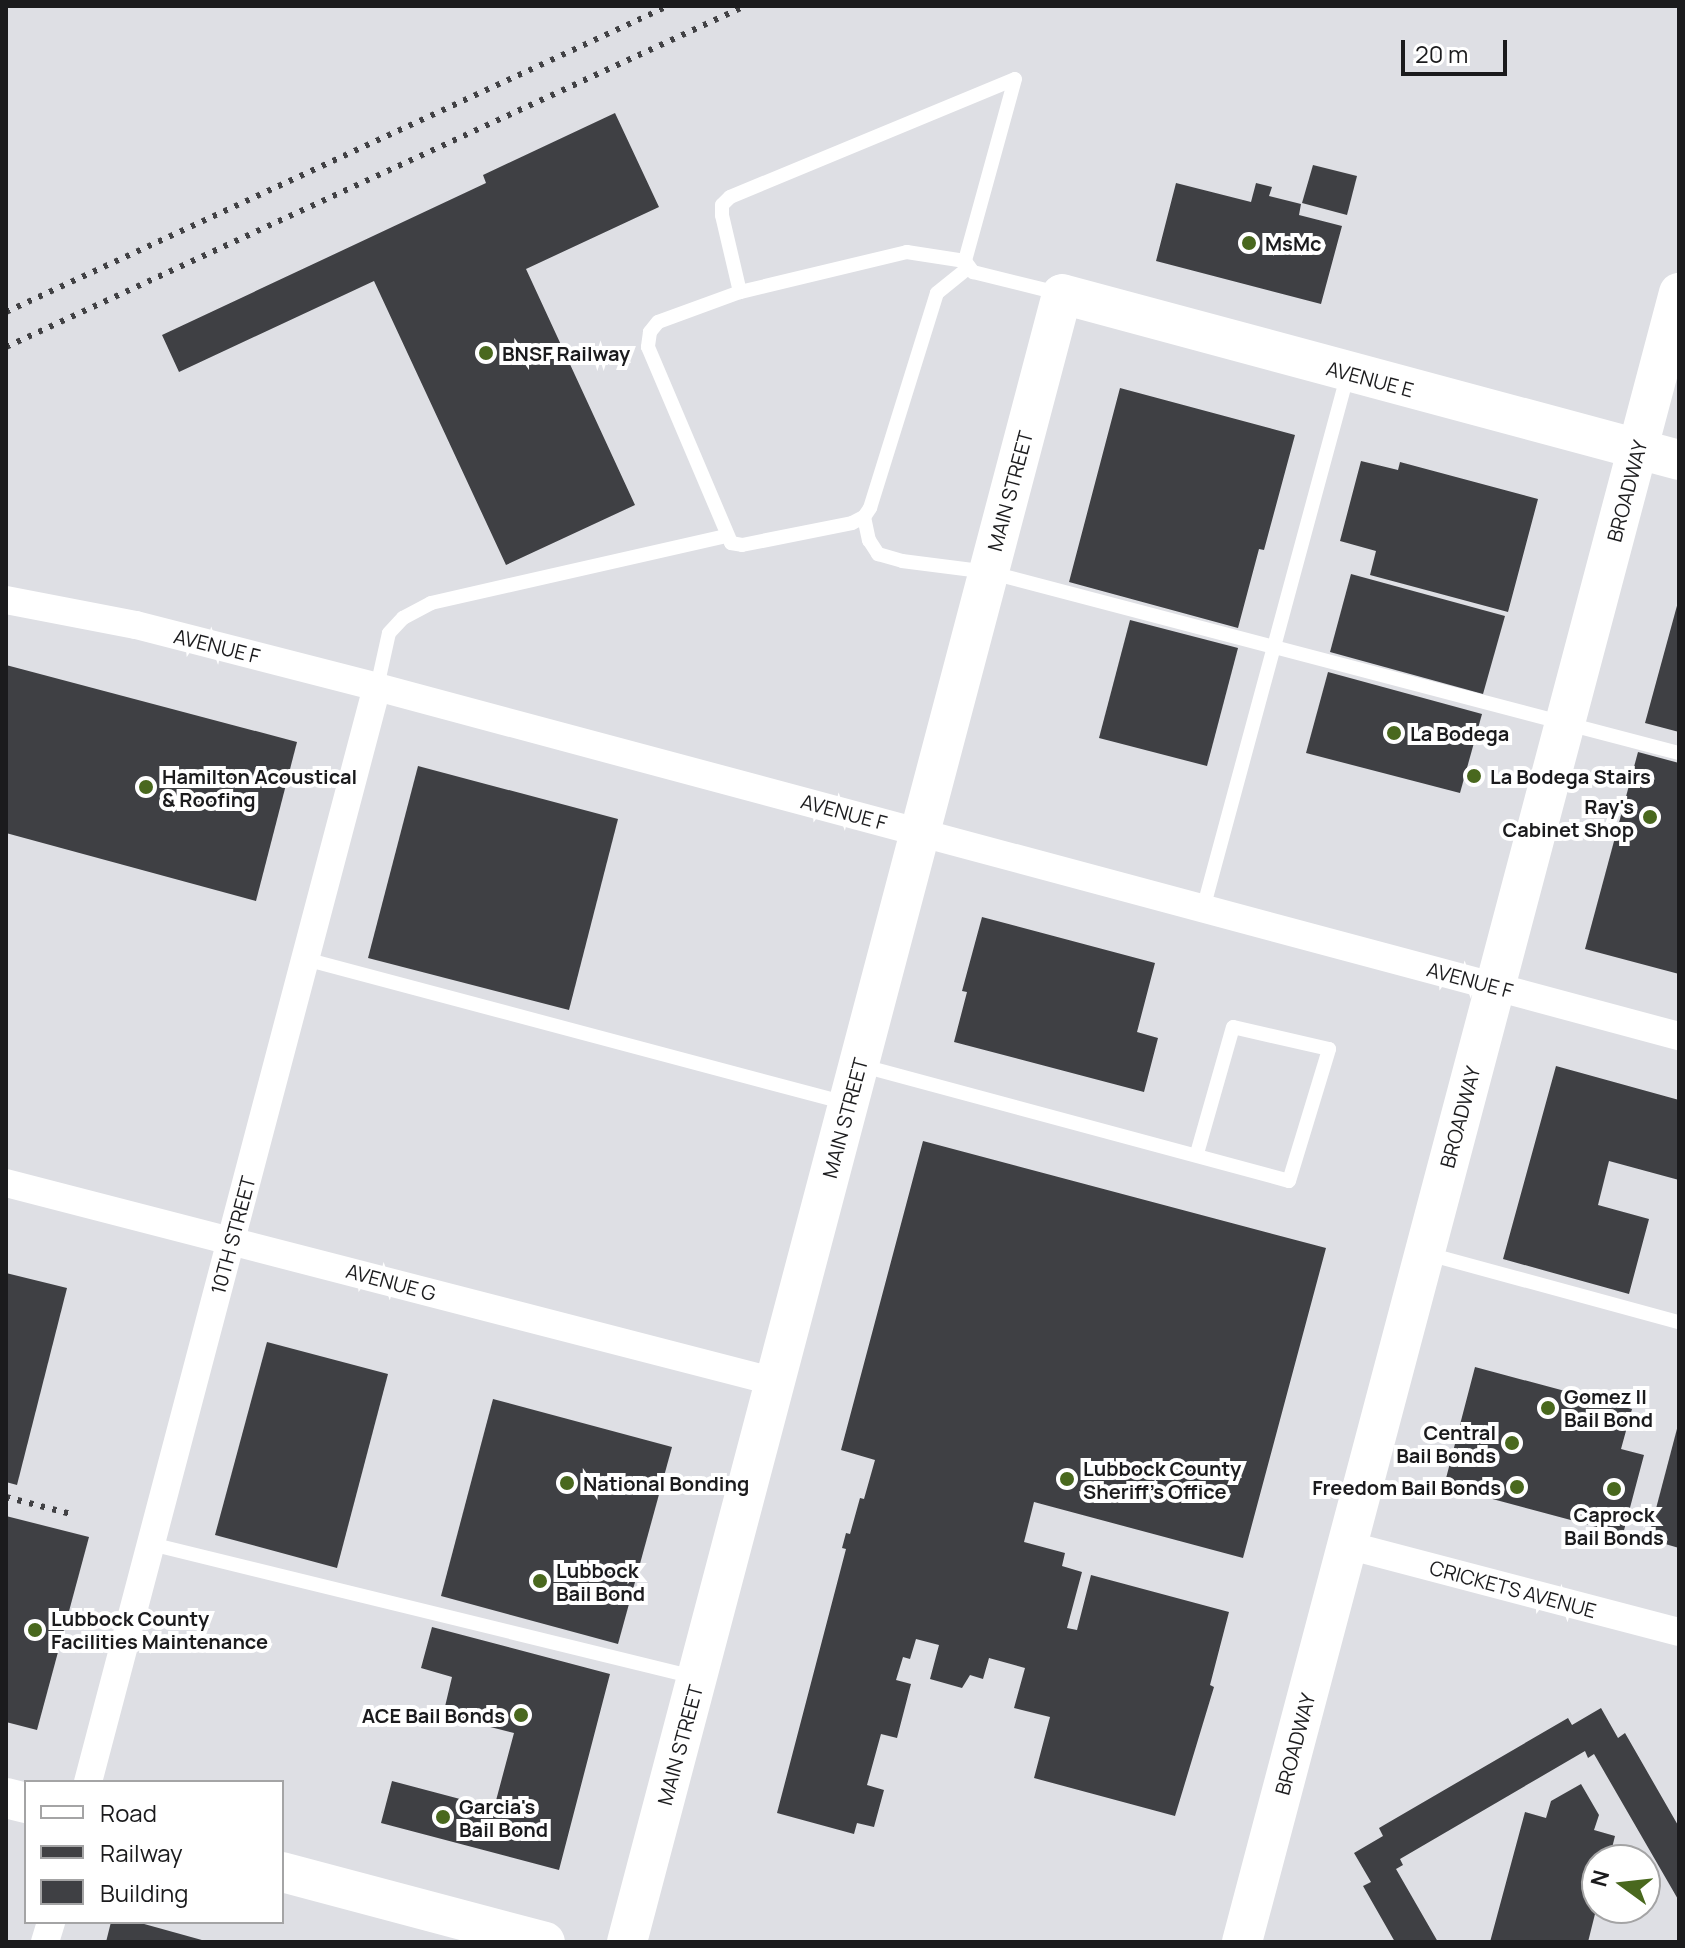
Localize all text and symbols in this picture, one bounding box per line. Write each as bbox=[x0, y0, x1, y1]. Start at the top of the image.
scale bar bbox=[1405, 24, 1511, 74]
text: 20 m bbox=[1415, 37, 1468, 70]
place label: MsMc bbox=[1265, 231, 1322, 255]
marker: MsMc bbox=[1240, 234, 1258, 252]
place label: BNSF Railway bbox=[502, 341, 630, 365]
marker: BNSF Railway bbox=[477, 344, 495, 362]
street label: AVENUE E bbox=[1324, 356, 1416, 402]
street label: MAIN STREET bbox=[982, 428, 1038, 554]
street label: BROADWAY bbox=[1602, 438, 1652, 544]
street label: AVENUE F bbox=[171, 624, 263, 668]
place label: La Bodega bbox=[1410, 721, 1509, 745]
marker: La Bodega bbox=[1385, 724, 1403, 742]
place label: Hamilton Acoustical & Roofing bbox=[162, 764, 357, 811]
place label: La Bodega Stairs bbox=[1490, 764, 1651, 788]
marker: La Bodega Stairs bbox=[1465, 767, 1483, 785]
marker: Hamilton Acoustical & Roofing bbox=[137, 778, 155, 796]
street label: AVENUE F bbox=[798, 789, 890, 835]
place label: Ray's Cabinet Shop bbox=[1502, 794, 1634, 841]
marker: Ray's Cabinet Shop bbox=[1641, 808, 1659, 826]
street label: AVENUE F bbox=[1424, 957, 1516, 1003]
street label: MAIN STREET bbox=[817, 1055, 873, 1181]
street label: BROADWAY bbox=[1435, 1064, 1485, 1170]
street label: 10TH STREET bbox=[206, 1173, 260, 1297]
street label: AVENUE G bbox=[343, 1259, 439, 1305]
place label: Gomez II Bail Bond bbox=[1564, 1384, 1653, 1431]
marker: Gomez II Bail Bond bbox=[1539, 1399, 1557, 1417]
place label: Central Bail Bonds bbox=[1396, 1420, 1496, 1467]
marker: Central Bail Bonds bbox=[1503, 1434, 1521, 1452]
place label: Lubbock County Sheriff's Office bbox=[1083, 1456, 1241, 1503]
marker: Lubbock County Sheriff's Office bbox=[1058, 1470, 1076, 1488]
place label: National Bonding bbox=[583, 1471, 749, 1495]
marker: National Bonding bbox=[558, 1474, 576, 1492]
place label: Freedom Bail Bonds bbox=[1312, 1475, 1501, 1499]
marker: Freedom Bail Bonds bbox=[1508, 1478, 1526, 1496]
marker: Caprock Bail Bonds bbox=[1605, 1480, 1623, 1498]
place label: Caprock Bail Bonds bbox=[1564, 1502, 1664, 1549]
street label: CRICKETS AVENUE bbox=[1427, 1555, 1599, 1623]
place label: Lubbock Bail Bond bbox=[556, 1558, 645, 1605]
marker: Lubbock Bail Bond bbox=[531, 1572, 549, 1590]
place label: Lubbock County Facilities Maintenance bbox=[51, 1606, 268, 1653]
marker: Lubbock County Facilities Maintenance bbox=[26, 1621, 44, 1639]
street label: MAIN STREET bbox=[652, 1682, 708, 1808]
street label: BROADWAY bbox=[1270, 1691, 1320, 1797]
place label: ACE Bail Bonds bbox=[362, 1703, 505, 1727]
marker: ACE Bail Bonds bbox=[512, 1706, 530, 1724]
legend bbox=[24, 1780, 284, 1924]
place label: Garcia's Bail Bond bbox=[459, 1794, 548, 1841]
text: Road bbox=[100, 1796, 157, 1829]
marker: Garcia's Bail Bond bbox=[434, 1808, 452, 1826]
text: Railway bbox=[100, 1836, 183, 1869]
north arrow bbox=[1581, 1844, 1661, 1924]
text: N bbox=[1583, 1867, 1616, 1890]
text: Building bbox=[100, 1876, 188, 1909]

